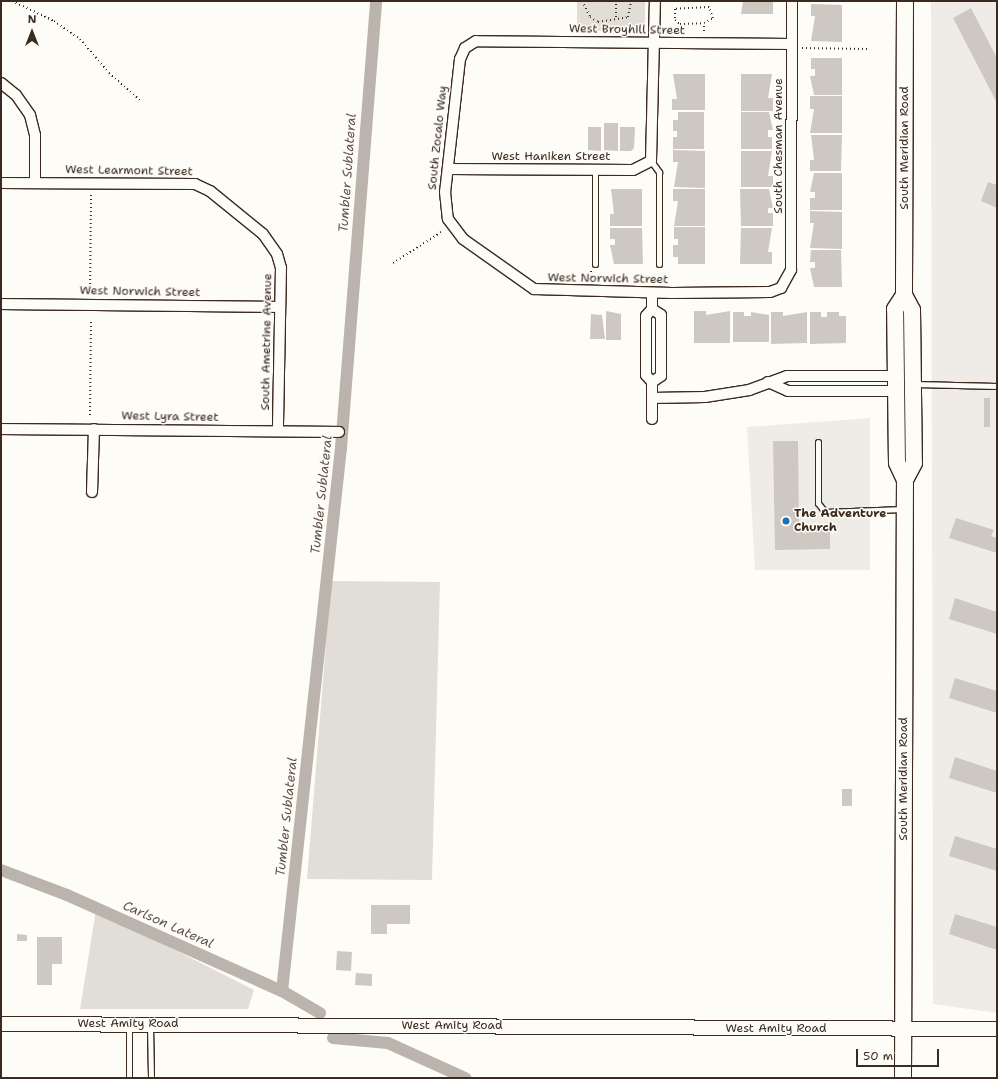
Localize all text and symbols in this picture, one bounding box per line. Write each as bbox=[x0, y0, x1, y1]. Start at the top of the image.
north arrow bbox=[12, 12, 52, 52]
text: N bbox=[28, 12, 36, 27]
street label: West Broyhill Street bbox=[569, 22, 685, 38]
street label: South Chesman Avenue bbox=[772, 78, 786, 214]
street label: South Zocalo Way bbox=[425, 85, 451, 191]
street label: South Meridian Road bbox=[898, 86, 912, 210]
water label: Tumbler Sublateral bbox=[336, 113, 360, 233]
street label: West Haniken Street bbox=[491, 150, 611, 164]
street label: West Learmont Street bbox=[65, 163, 193, 179]
street label: West Norwich Street bbox=[548, 271, 668, 287]
street label: South Ametrine Avenue bbox=[259, 273, 275, 411]
street label: West Norwich Street bbox=[80, 284, 200, 300]
street label: West Lyra Street bbox=[121, 409, 219, 425]
water label: Tumbler Sublateral bbox=[308, 435, 336, 555]
place label: The Adventure Church bbox=[794, 507, 886, 535]
marker: The Adventure Church bbox=[781, 516, 791, 526]
street label: South Meridian Road bbox=[897, 717, 911, 841]
water label: Tumbler Sublateral bbox=[273, 757, 301, 877]
water label: Carlson Lateral bbox=[120, 898, 216, 952]
street label: West Amity Road bbox=[77, 1017, 179, 1031]
street label: West Amity Road bbox=[401, 1019, 503, 1033]
street label: West Amity Road bbox=[725, 1022, 827, 1036]
scale bar bbox=[858, 1041, 941, 1067]
text: 50 m bbox=[863, 1048, 893, 1064]

